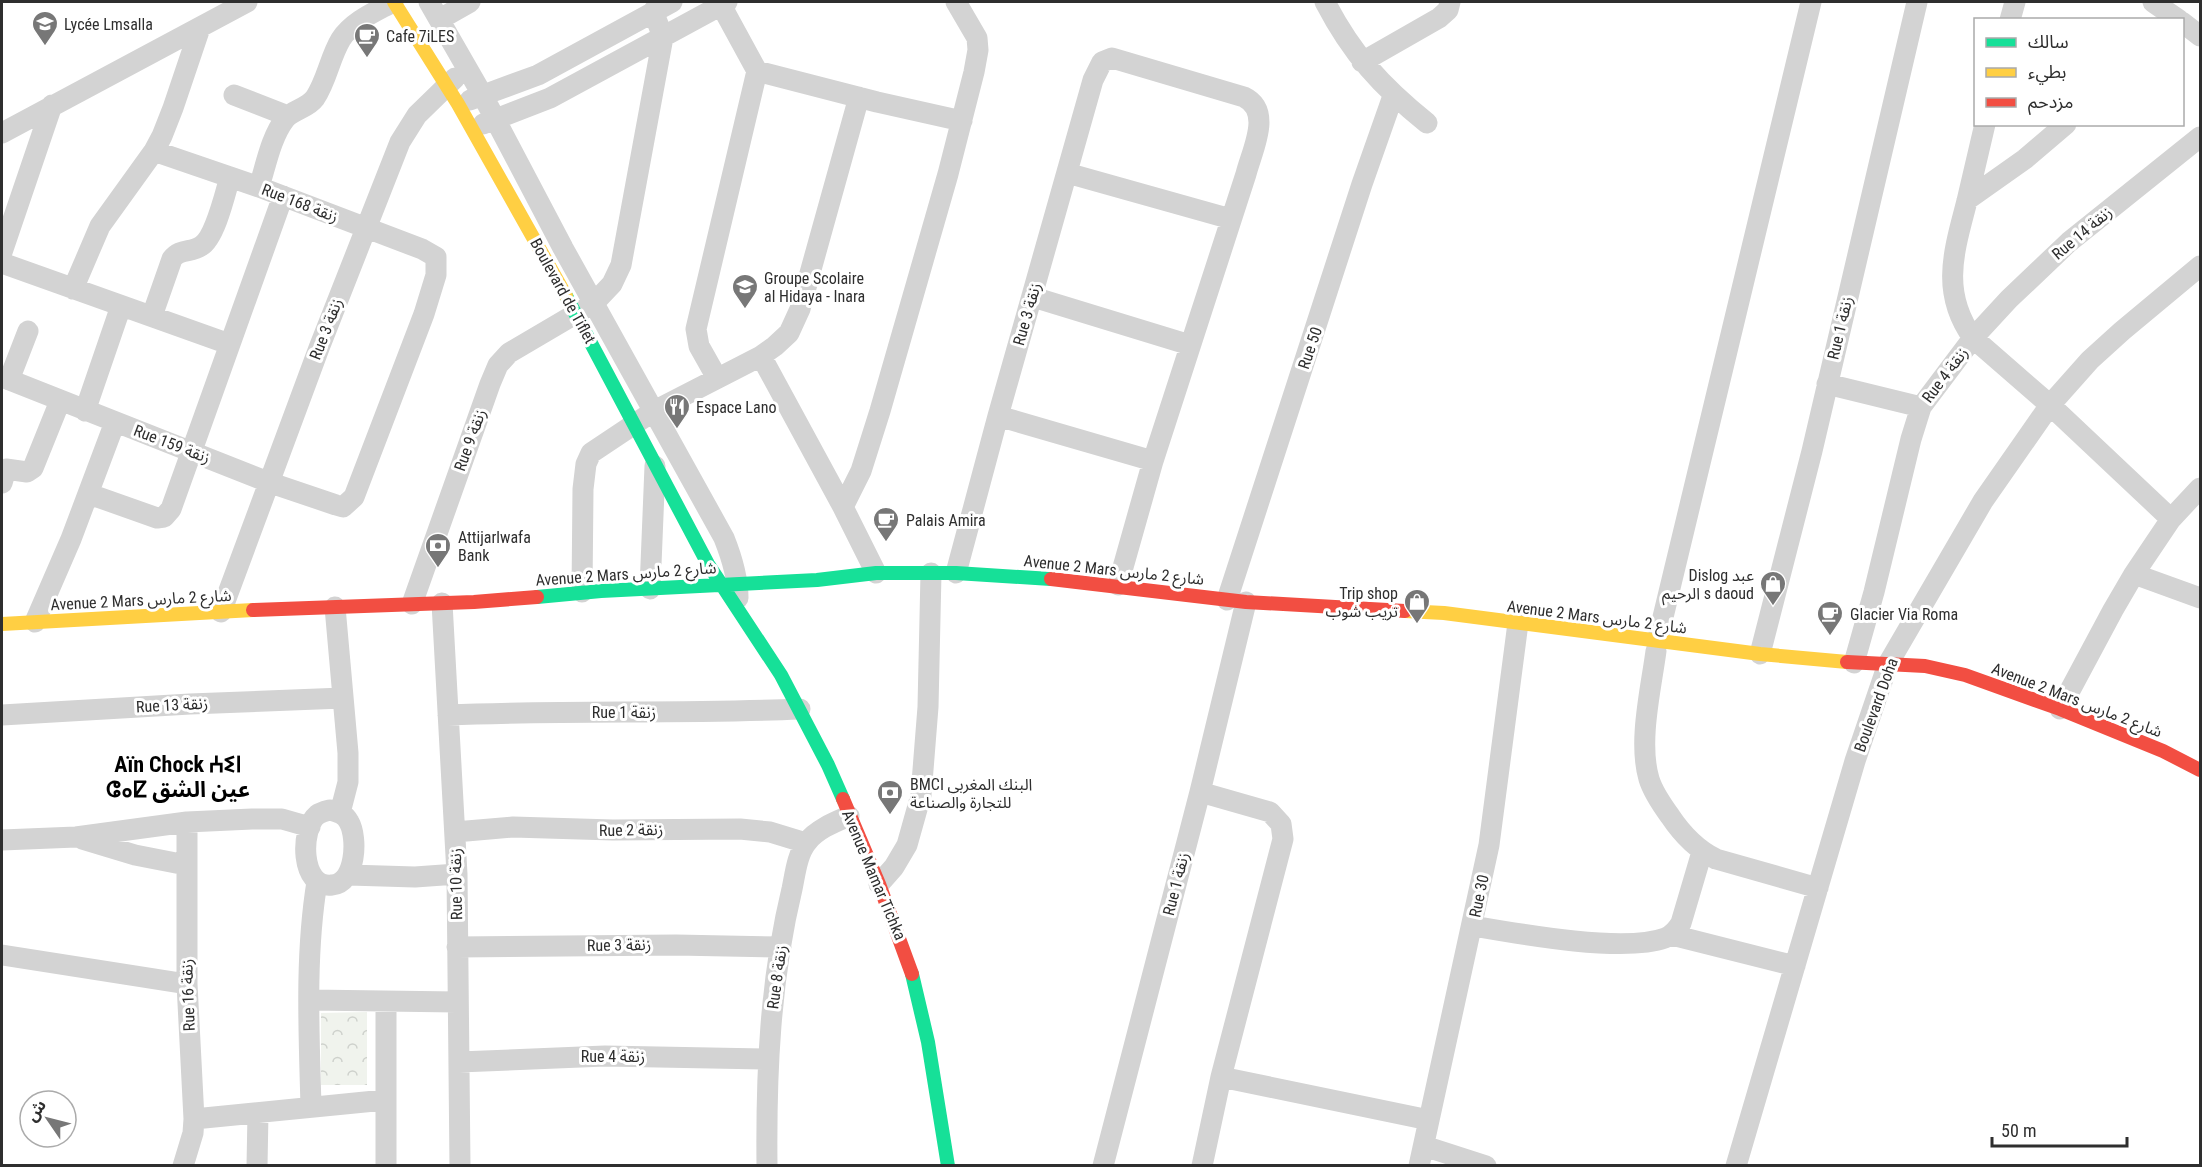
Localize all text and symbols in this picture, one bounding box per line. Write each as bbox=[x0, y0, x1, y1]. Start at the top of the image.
school or university icon: Lycée Lmsalla bbox=[30, 9, 60, 47]
place label: Lycée Lmsalla bbox=[64, 15, 153, 34]
legend bbox=[1974, 18, 2184, 126]
cafe icon: Cafe 7iLES bbox=[352, 21, 382, 59]
place label: Cafe 7iLES bbox=[386, 27, 454, 46]
text: سالك bbox=[2028, 31, 2069, 52]
text: بطيء bbox=[2028, 61, 2066, 85]
text: مزدحم bbox=[2028, 91, 2073, 115]
street label: Rue 168 زنقة bbox=[259, 180, 341, 226]
street label: Rue 14 زنقة bbox=[2048, 202, 2116, 264]
street label: Boulevard de Tiflet bbox=[526, 235, 600, 347]
place label: Groupe Scolaire al Hidaya - Inara bbox=[764, 269, 865, 306]
school or university icon: Groupe Scolaire al Hidaya - Inara bbox=[730, 272, 760, 310]
street label: Rue 3 زنقة bbox=[1009, 280, 1045, 348]
street label: Rue 1 زنقة bbox=[1824, 295, 1856, 361]
street label: Rue 3 زنقة bbox=[306, 296, 346, 362]
street label: Rue 50 bbox=[1294, 324, 1326, 372]
street label: Rue 4 زنقة bbox=[1918, 344, 1972, 406]
restaurant icon: Espace Lano bbox=[662, 392, 692, 430]
place label: Espace Lano bbox=[696, 398, 776, 417]
street label: Rue 9 زنقة bbox=[450, 407, 490, 473]
street label: Rue 159 زنقة bbox=[131, 421, 213, 467]
cafe icon: Palais Amira bbox=[871, 505, 901, 543]
place label: Palais Amira bbox=[906, 511, 986, 530]
place label: Attijarlwafa Bank bbox=[458, 528, 531, 565]
bank icon: Attijarlwafa Bank bbox=[423, 531, 453, 569]
street label: Avenue 2 Mars شارع 2 مارس bbox=[1023, 551, 1205, 592]
street label: Avenue 2 Mars شارع 2 مارس bbox=[535, 558, 717, 593]
place label: Dislog عبد الرحيم s daoud bbox=[1662, 566, 1754, 606]
shop icon: Dislog عبد الرحيم s daoud bbox=[1758, 569, 1788, 607]
place label: Trip shop تريب شوب bbox=[1325, 584, 1398, 621]
street label: Avenue 2 Mars شارع 2 مارس bbox=[50, 586, 232, 617]
shop icon: Trip shop تريب شوب bbox=[1402, 587, 1432, 625]
street label: Avenue 2 Mars شارع 2 مارس bbox=[1506, 597, 1688, 640]
cafe icon: Glacier Via Roma bbox=[1815, 599, 1845, 637]
place label: Glacier Via Roma bbox=[1850, 605, 1958, 624]
street label: Boulevard Doha bbox=[1850, 655, 1902, 755]
street label: Avenue 2 Mars شارع 2 مارس bbox=[1988, 659, 2165, 744]
street label: Rue 13 زنقة bbox=[135, 694, 209, 716]
street label: Rue 1 زنقة bbox=[592, 703, 656, 722]
district label: Aïn Chock ⵄⵉⵏ ⵛⴰⵇ عين الشق bbox=[106, 752, 250, 803]
place label: BMCI البنك المغربي للتجارة والصناعة bbox=[910, 775, 1032, 812]
bank icon: BMCI البنك المغربي للتجارة والصناعة bbox=[875, 778, 905, 816]
street label: Avenue Mamar Tichka bbox=[838, 807, 910, 943]
street label: Rue 2 زنقة bbox=[599, 820, 663, 840]
street label: Rue 10 زنقة bbox=[446, 848, 466, 920]
street label: Rue 1 زنقة bbox=[1159, 850, 1193, 918]
street label: Rue 30 bbox=[1465, 873, 1493, 919]
street label: Rue 3 زنقة bbox=[587, 935, 651, 955]
street label: Rue 8 زنقة bbox=[763, 944, 791, 1010]
street label: Rue 16 زنقة bbox=[177, 959, 199, 1031]
street label: Rue 4 زنقة bbox=[581, 1047, 645, 1066]
north arrow bbox=[18, 1089, 78, 1149]
text: ش bbox=[22, 1096, 50, 1125]
scale bar bbox=[1992, 1110, 2127, 1148]
text: 50 m bbox=[2001, 1120, 2036, 1141]

